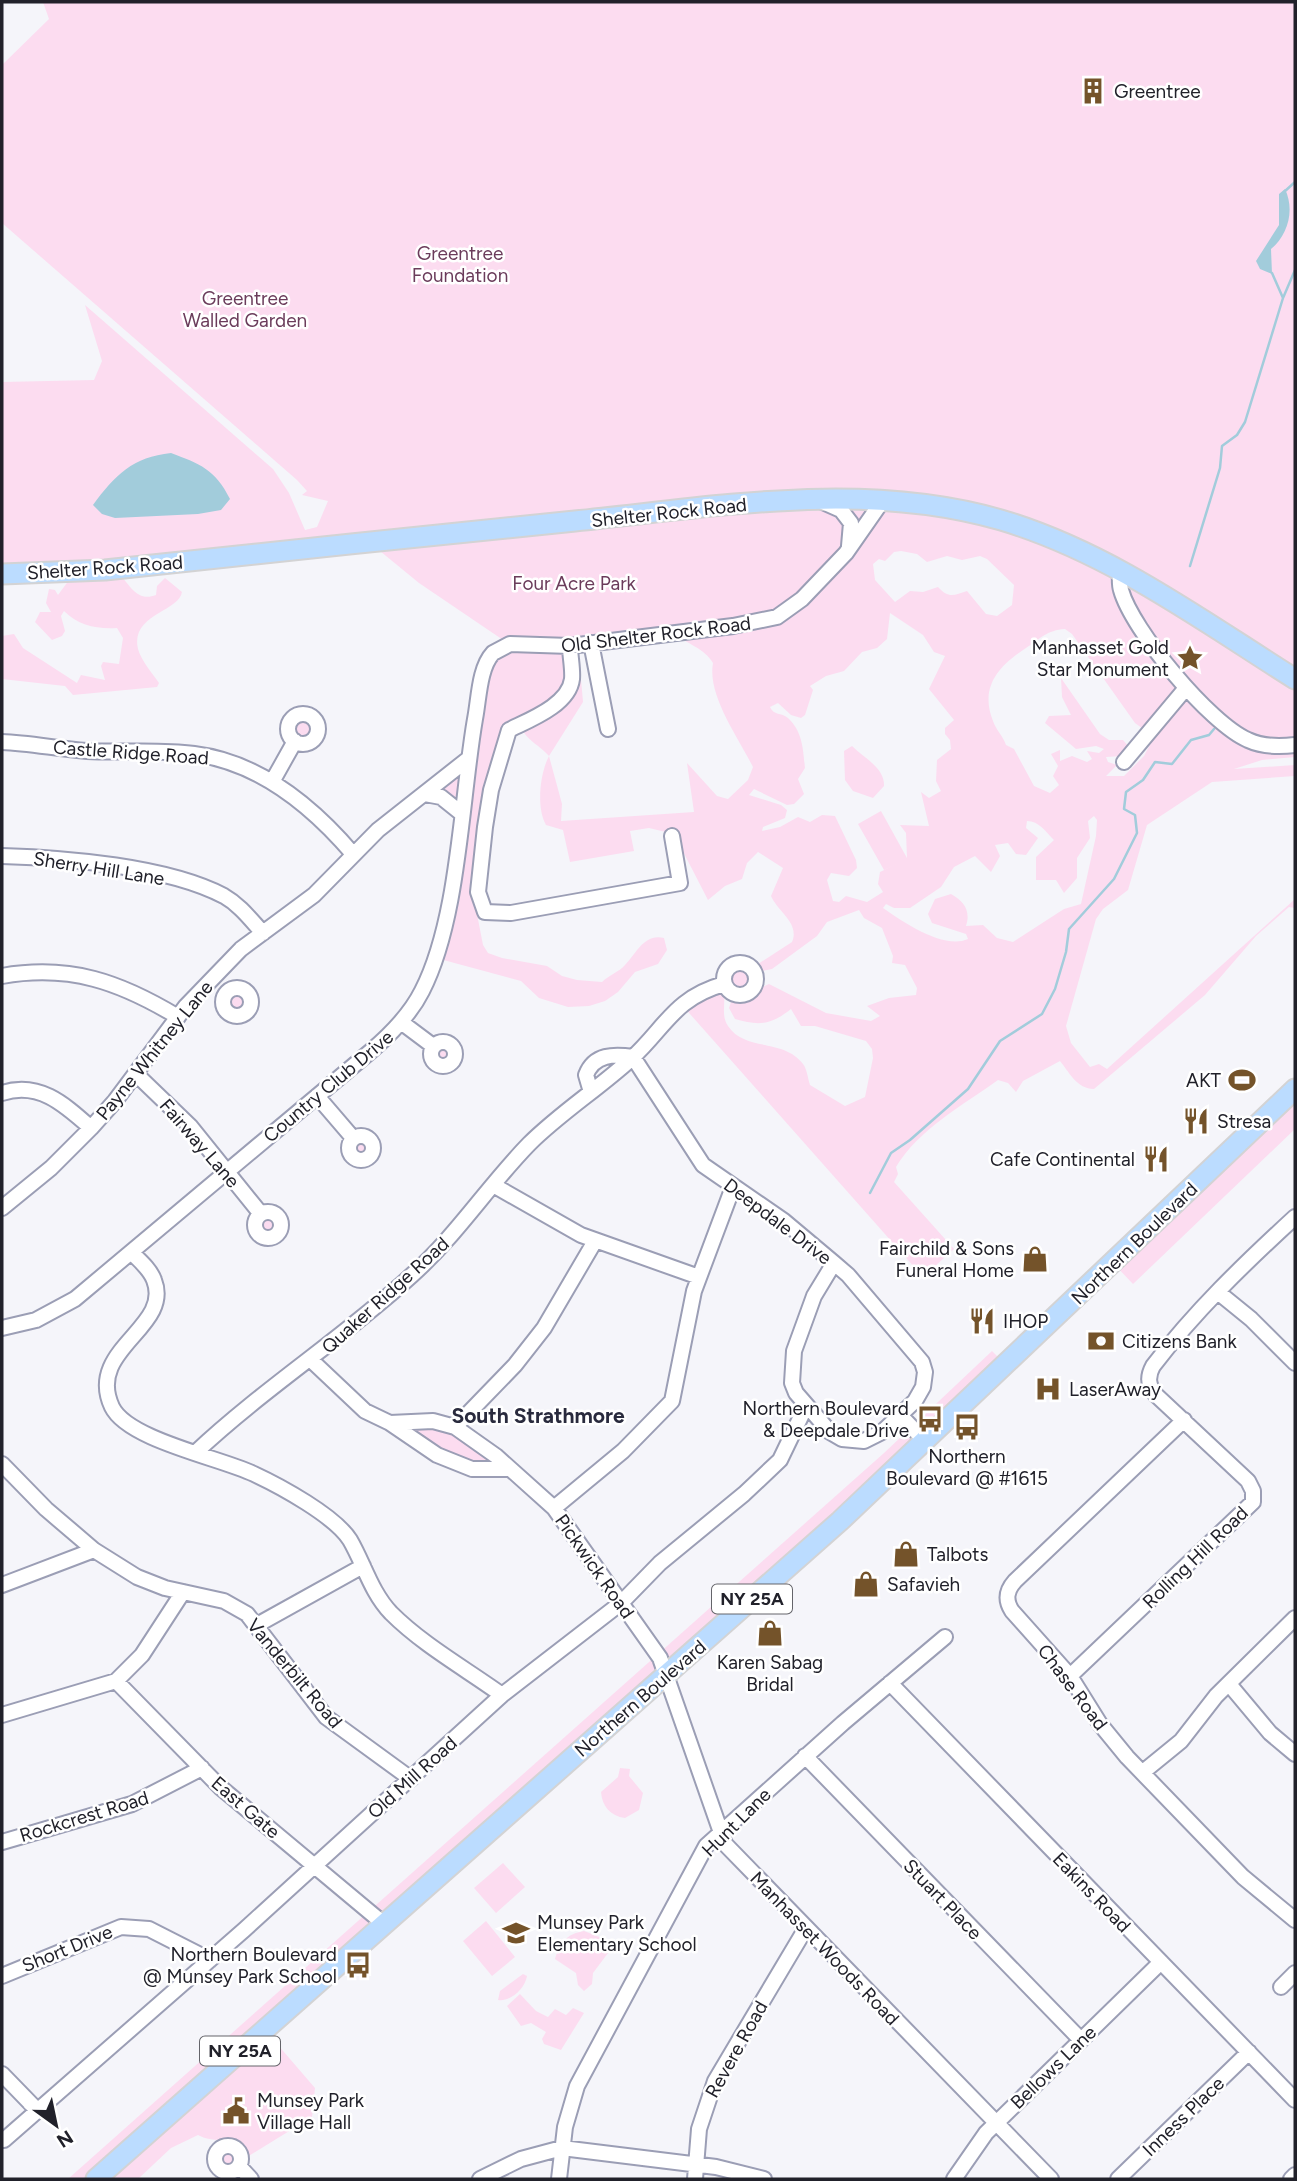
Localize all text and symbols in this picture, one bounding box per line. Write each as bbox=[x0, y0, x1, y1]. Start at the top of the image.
building icon: Greentree bbox=[1078, 76, 1108, 106]
place label: Greentree bbox=[1114, 80, 1201, 103]
park label: Greentree Foundation bbox=[412, 242, 508, 287]
park label: Greentree Walled Garden bbox=[183, 287, 307, 332]
street label: Shelter Rock Road bbox=[590, 493, 748, 532]
street label: Shelter Rock Road bbox=[26, 551, 184, 584]
park label: Four Acre Park bbox=[512, 572, 637, 595]
street label: Old Shelter Rock Road bbox=[560, 611, 752, 658]
place label: Manhasset Gold Star Monument bbox=[1032, 636, 1169, 681]
place icon: Manhasset Gold Star Monument bbox=[1175, 643, 1205, 673]
street label: Castle Ridge Road bbox=[52, 736, 210, 769]
street label: Sherry Hill Lane bbox=[32, 847, 166, 890]
street label: Payne Whitney Lane bbox=[91, 976, 218, 1125]
street label: Country Club Drive bbox=[259, 1025, 398, 1147]
sports icon: AKT bbox=[1227, 1065, 1257, 1095]
place label: AKT bbox=[1186, 1069, 1222, 1092]
street label: Fairway Lane bbox=[155, 1094, 244, 1192]
restaurant icon: Stresa bbox=[1181, 1106, 1211, 1136]
place label: Stresa bbox=[1217, 1110, 1271, 1133]
restaurant icon: Cafe Continental bbox=[1141, 1144, 1171, 1174]
place label: Cafe Continental bbox=[990, 1148, 1135, 1171]
street label: Deepdale Drive bbox=[719, 1173, 836, 1269]
street label: Northern Boulevard bbox=[1066, 1177, 1202, 1309]
street label: Quaker Ridge Road bbox=[317, 1232, 454, 1358]
place label: Fairchild & Sons Funeral Home bbox=[879, 1237, 1014, 1282]
shop icon: Fairchild & Sons Funeral Home bbox=[1020, 1244, 1050, 1274]
restaurant icon: IHOP bbox=[967, 1306, 997, 1336]
place label: IHOP bbox=[1003, 1310, 1048, 1333]
bank icon: Citizens Bank bbox=[1086, 1326, 1116, 1356]
place label: Citizens Bank bbox=[1122, 1330, 1237, 1353]
hospital icon: LaserAway bbox=[1033, 1374, 1063, 1404]
place label: LaserAway bbox=[1069, 1378, 1161, 1401]
place label: Northern Boulevard & Deepdale Drive bbox=[743, 1397, 909, 1442]
district label: South Strathmore bbox=[451, 1403, 625, 1428]
bus stop icon: Northern Boulevard & Deepdale Drive bbox=[915, 1404, 945, 1434]
bus stop icon: Northern Boulevard @ #1615 bbox=[952, 1412, 982, 1442]
place label: Northern Boulevard @ #1615 bbox=[886, 1445, 1048, 1490]
street label: Rolling Hill Road bbox=[1138, 1501, 1253, 1613]
street label: Pickwick Road bbox=[550, 1510, 639, 1623]
shop icon: Talbots bbox=[891, 1539, 921, 1569]
place label: Talbots bbox=[927, 1543, 989, 1566]
shop icon: Safavieh bbox=[851, 1569, 881, 1599]
place label: Safavieh bbox=[887, 1573, 960, 1596]
road number: NY 25A bbox=[712, 1584, 792, 1614]
street label: Vanderbilt Road bbox=[242, 1614, 347, 1733]
shop icon: Karen Sabag Bridal bbox=[755, 1618, 785, 1648]
street label: Northern Boulevard bbox=[570, 1635, 711, 1762]
street label: Chase Road bbox=[1033, 1640, 1112, 1735]
place label: Karen Sabag Bridal bbox=[717, 1651, 823, 1696]
street label: Old Mill Road bbox=[363, 1731, 462, 1823]
street label: East Gate bbox=[207, 1771, 285, 1843]
street label: Hunt Lane bbox=[697, 1783, 776, 1862]
street label: Rockcrest Road bbox=[17, 1786, 151, 1847]
street label: Eakins Road bbox=[1048, 1848, 1135, 1937]
street label: Stuart Place bbox=[899, 1854, 987, 1944]
street label: Manhasset Woods Road bbox=[745, 1867, 904, 2030]
place label: Munsey Park Elementary School bbox=[537, 1911, 697, 1956]
school or university icon: Munsey Park Elementary School bbox=[501, 1918, 531, 1948]
street label: Short Drive bbox=[19, 1920, 116, 1977]
place label: Northern Boulevard @ Munsey Park School bbox=[143, 1943, 337, 1988]
bus stop icon: Northern Boulevard @ Munsey Park School bbox=[343, 1950, 373, 1980]
street label: Revere Road bbox=[700, 1997, 773, 2102]
street label: Bellows Lane bbox=[1006, 2021, 1101, 2114]
road number: NY 25A bbox=[200, 2036, 280, 2066]
street label: Inness Place bbox=[1138, 2072, 1229, 2161]
place label: Munsey Park Village Hall bbox=[257, 2089, 365, 2134]
north arrow bbox=[21, 2090, 91, 2160]
public building icon: Munsey Park Village Hall bbox=[221, 2096, 251, 2126]
text: N bbox=[53, 2125, 77, 2152]

